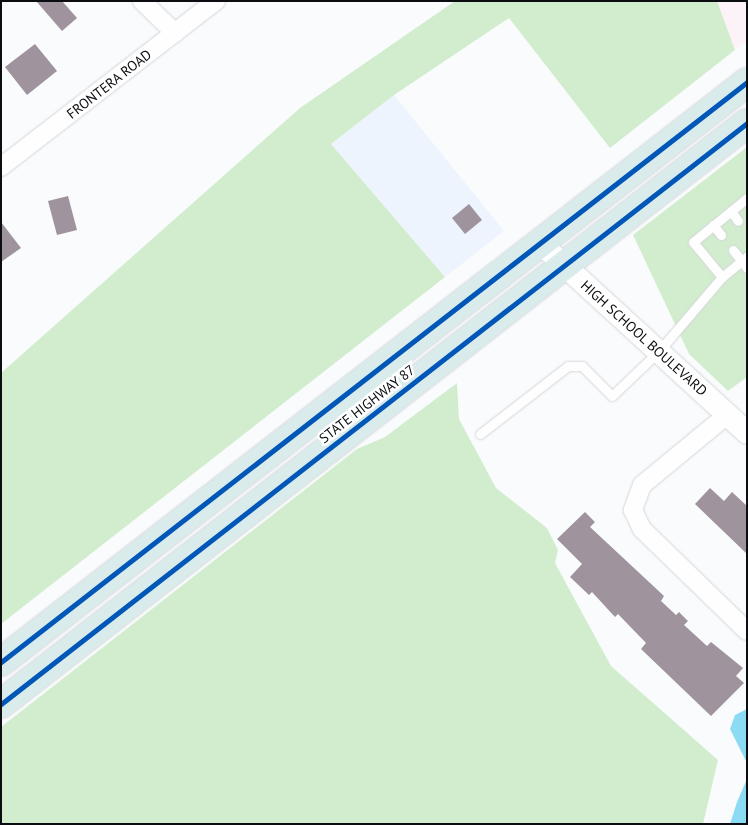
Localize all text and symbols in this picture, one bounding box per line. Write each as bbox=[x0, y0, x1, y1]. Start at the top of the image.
street label: FRONTERA ROAD bbox=[63, 46, 155, 122]
street label: HIGH SCHOOL BOULEVARD bbox=[577, 277, 711, 399]
street label: STATE HIGHWAY 87 bbox=[316, 361, 418, 447]

